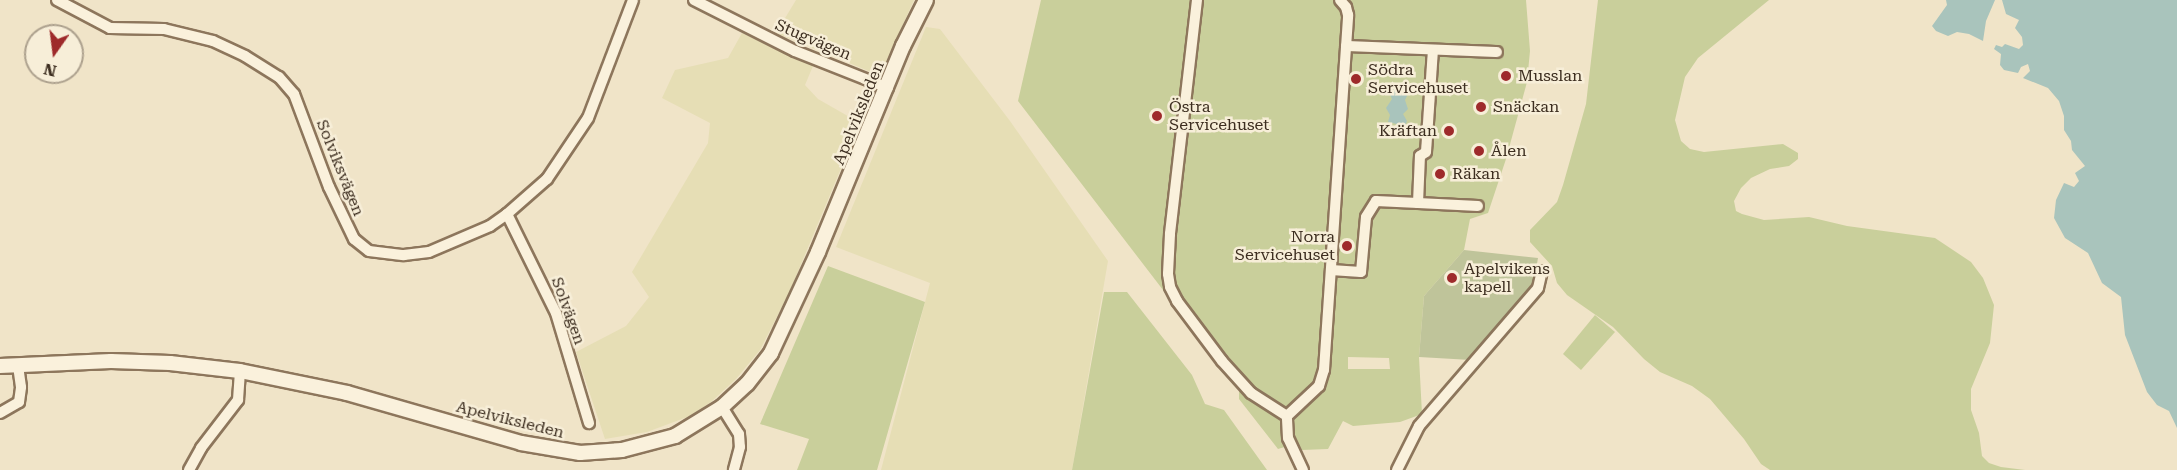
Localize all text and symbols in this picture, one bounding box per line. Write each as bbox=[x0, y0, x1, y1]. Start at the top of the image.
street label: Stugvägen bbox=[772, 15, 854, 65]
north arrow bbox=[24, 24, 84, 84]
street label: Apelviksleden bbox=[829, 58, 889, 168]
text: N bbox=[42, 59, 58, 81]
place label: Södra Servicehuset bbox=[1368, 60, 1468, 98]
place label: Musslan bbox=[1518, 66, 1582, 86]
marker: Musslan bbox=[1499, 69, 1513, 83]
marker: Södra Servicehuset bbox=[1349, 72, 1363, 86]
place label: Östra Servicehuset bbox=[1169, 97, 1269, 135]
place label: Snäckan bbox=[1493, 97, 1559, 117]
marker: Snäckan bbox=[1474, 100, 1488, 114]
marker: Östra Servicehuset bbox=[1150, 109, 1164, 123]
street label: Solviksvägen bbox=[312, 117, 368, 219]
place label: Kräftan bbox=[1379, 121, 1437, 141]
marker: Kräftan bbox=[1442, 124, 1456, 138]
place label: Ålen bbox=[1491, 141, 1526, 161]
marker: Ålen bbox=[1472, 144, 1486, 158]
place label: Räkan bbox=[1452, 164, 1500, 184]
marker: Räkan bbox=[1433, 167, 1447, 181]
place label: Norra Servicehuset bbox=[1235, 227, 1335, 265]
marker: Norra Servicehuset bbox=[1340, 239, 1354, 253]
place label: Apelvikens kapell bbox=[1464, 259, 1550, 297]
marker: Apelvikens kapell bbox=[1445, 271, 1459, 285]
street label: Solvägen bbox=[547, 275, 589, 347]
street label: Apelviksleden bbox=[454, 397, 566, 443]

